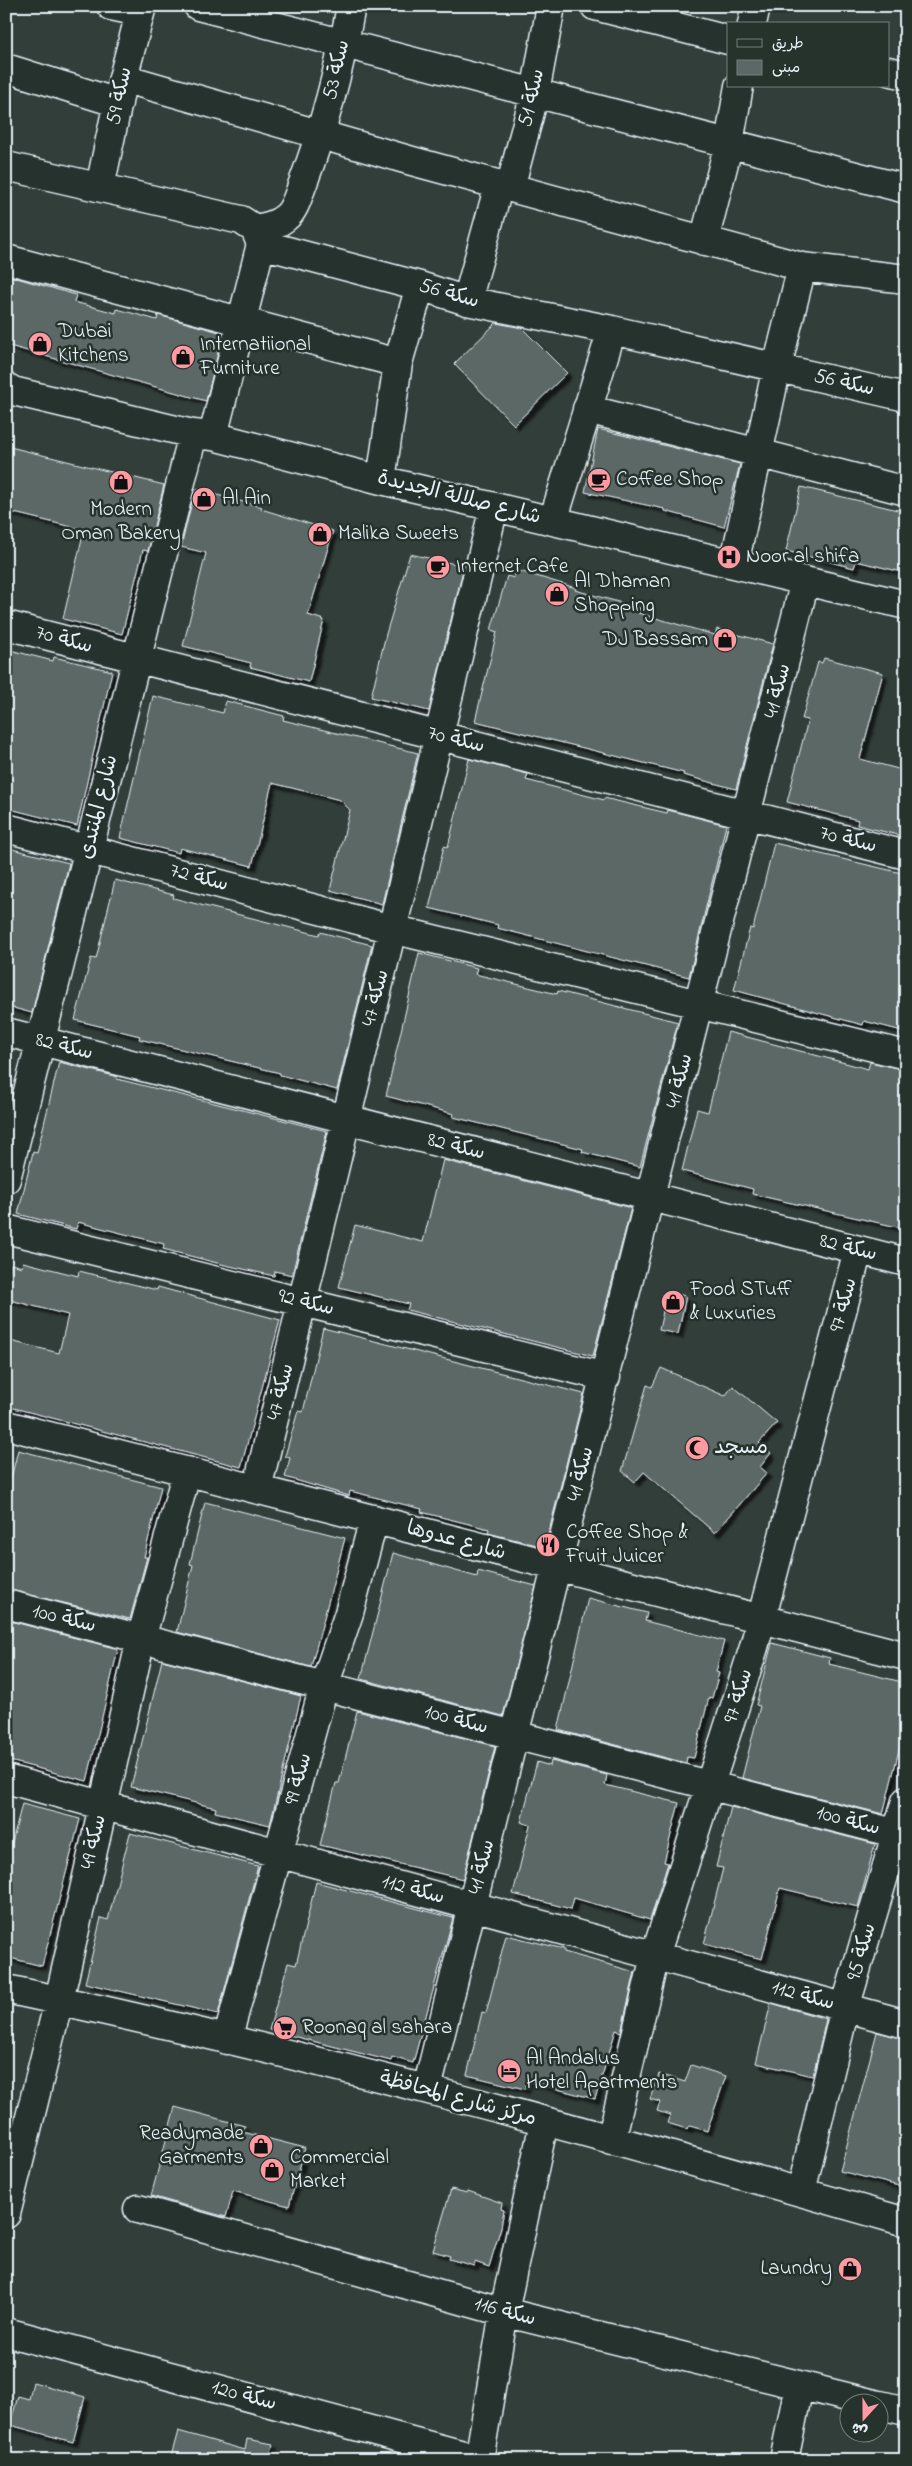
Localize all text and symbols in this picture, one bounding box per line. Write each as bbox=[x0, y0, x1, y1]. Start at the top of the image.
legend bbox=[727, 22, 890, 88]
text: طريق bbox=[772, 33, 804, 55]
street label: سكة 53 bbox=[316, 37, 358, 103]
text: مبنى bbox=[772, 57, 800, 79]
street label: سكة 59 bbox=[99, 64, 141, 128]
street label: سكة 51 bbox=[511, 66, 553, 130]
street label: سكة 56 bbox=[415, 271, 483, 317]
place label: Dubai Kitchens bbox=[57, 317, 129, 371]
place label: Internatiional Furniture bbox=[199, 330, 311, 384]
shop icon: Dubai Kitchens bbox=[27, 331, 53, 357]
shop icon: Internatiional Furniture bbox=[170, 344, 196, 370]
street label: سكة 56 bbox=[811, 361, 877, 405]
street label: شارع صلالة الجديدة bbox=[374, 463, 544, 533]
place label: Coffee Shop bbox=[616, 465, 723, 495]
cafe icon: Coffee Shop bbox=[586, 467, 612, 493]
shop icon: Modern Oman Bakery bbox=[108, 469, 134, 495]
place label: Al Ain bbox=[222, 484, 271, 514]
shop icon: Al Ain bbox=[191, 486, 217, 512]
place label: Modern Oman Bakery bbox=[61, 495, 181, 551]
place label: Malika Sweets bbox=[338, 519, 459, 549]
shop icon: Malika Sweets bbox=[307, 521, 333, 547]
place label: Noor al shifa bbox=[746, 542, 859, 572]
hospital icon: Noor al shifa bbox=[716, 544, 742, 570]
place label: Internet Cafe bbox=[456, 552, 569, 582]
cafe icon: Internet Cafe bbox=[425, 554, 451, 580]
place label: Al Dhaman Shopping bbox=[574, 567, 670, 623]
shop icon: Al Dhaman Shopping bbox=[544, 581, 570, 607]
street label: سكة 70 bbox=[32, 618, 96, 662]
place label: DJ Bassam bbox=[602, 625, 708, 655]
shop icon: DJ Bassam bbox=[712, 627, 738, 653]
street label: سكة 41 bbox=[757, 660, 799, 722]
street label: سكة 70 bbox=[424, 718, 488, 762]
street label: شارع المنتدى bbox=[72, 752, 126, 862]
street label: سكة 70 bbox=[816, 818, 880, 862]
street label: سكة 72 bbox=[166, 856, 232, 900]
street label: سكة 47 bbox=[354, 966, 398, 1030]
street label: سكة 82 bbox=[32, 1025, 96, 1069]
street label: سكة 41 bbox=[659, 1050, 701, 1112]
street label: سكة 82 bbox=[424, 1125, 488, 1169]
street label: سكة 82 bbox=[816, 1226, 880, 1270]
street label: سكة 97 bbox=[822, 1274, 866, 1336]
place label: Food STuff & Luxuries bbox=[689, 1275, 793, 1329]
street label: سكة 92 bbox=[275, 1282, 337, 1324]
shop icon: Food STuff & Luxuries bbox=[660, 1289, 686, 1315]
street label: سكة 47 bbox=[259, 1360, 303, 1424]
place label: مسجد bbox=[714, 1433, 768, 1463]
mosque icon: مسجد bbox=[684, 1435, 710, 1461]
street label: سكة 41 bbox=[560, 1443, 602, 1505]
street label: شارع عدوها bbox=[403, 1513, 509, 1569]
place label: Coffee Shop & Fruit Juicer bbox=[565, 1518, 689, 1572]
restaurant icon: Coffee Shop & Fruit Juicer bbox=[535, 1532, 561, 1558]
street label: سكة 100 bbox=[29, 1597, 99, 1641]
street label: سكة 97 bbox=[717, 1665, 761, 1727]
street label: سكة 100 bbox=[421, 1697, 491, 1743]
street label: سكة 99 bbox=[278, 1750, 320, 1808]
street label: سكة 100 bbox=[813, 1798, 883, 1844]
street label: سكة 49 bbox=[73, 1812, 115, 1872]
street label: سكة 41 bbox=[461, 1836, 503, 1898]
street label: سكة 112 bbox=[378, 1867, 448, 1913]
street label: سكة 95 bbox=[840, 1920, 884, 1984]
street label: سكة 112 bbox=[768, 1973, 838, 2019]
place label: Roonaq al sahara bbox=[302, 2013, 452, 2043]
supermarket icon: Roonaq al sahara bbox=[272, 2015, 298, 2041]
place label: Al Andalus Hotel Apartments bbox=[526, 2044, 677, 2098]
hotel icon: Al Andalus Hotel Apartments bbox=[496, 2058, 522, 2084]
street label: مركز شارع المحافظة bbox=[376, 2064, 540, 2134]
place label: Readymade Garments bbox=[139, 2119, 245, 2173]
shop icon: Readymade Garments bbox=[248, 2133, 274, 2159]
place label: Commercial Market bbox=[290, 2143, 389, 2197]
shop icon: Commercial Market bbox=[259, 2157, 285, 2183]
place label: Laundry bbox=[761, 2254, 832, 2286]
shop icon: Laundry bbox=[837, 2256, 863, 2282]
street label: سكة 116 bbox=[471, 2289, 539, 2335]
street label: سكة 120 bbox=[208, 2373, 280, 2419]
north arrow bbox=[840, 2394, 890, 2444]
text: ش bbox=[849, 2416, 871, 2441]

